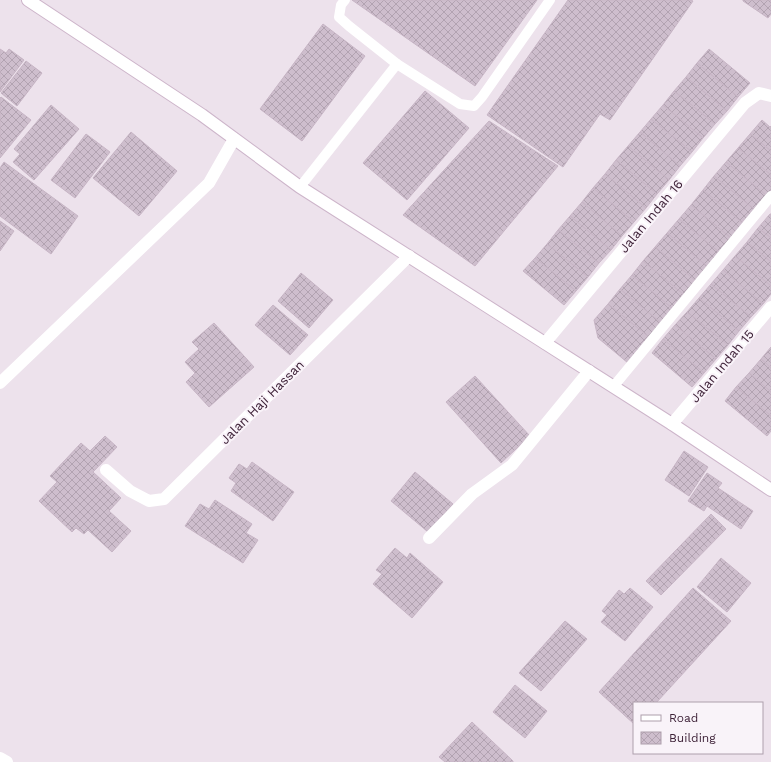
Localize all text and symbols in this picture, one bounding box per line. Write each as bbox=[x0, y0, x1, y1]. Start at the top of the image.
street label: Jalan Indah 16 bbox=[616, 176, 686, 256]
street label: Jalan Indah 15 bbox=[687, 327, 757, 405]
street label: Jalan Haji Hassan bbox=[217, 357, 307, 447]
legend bbox=[633, 702, 763, 754]
text: Road bbox=[669, 711, 698, 725]
text: Building bbox=[669, 731, 716, 745]

